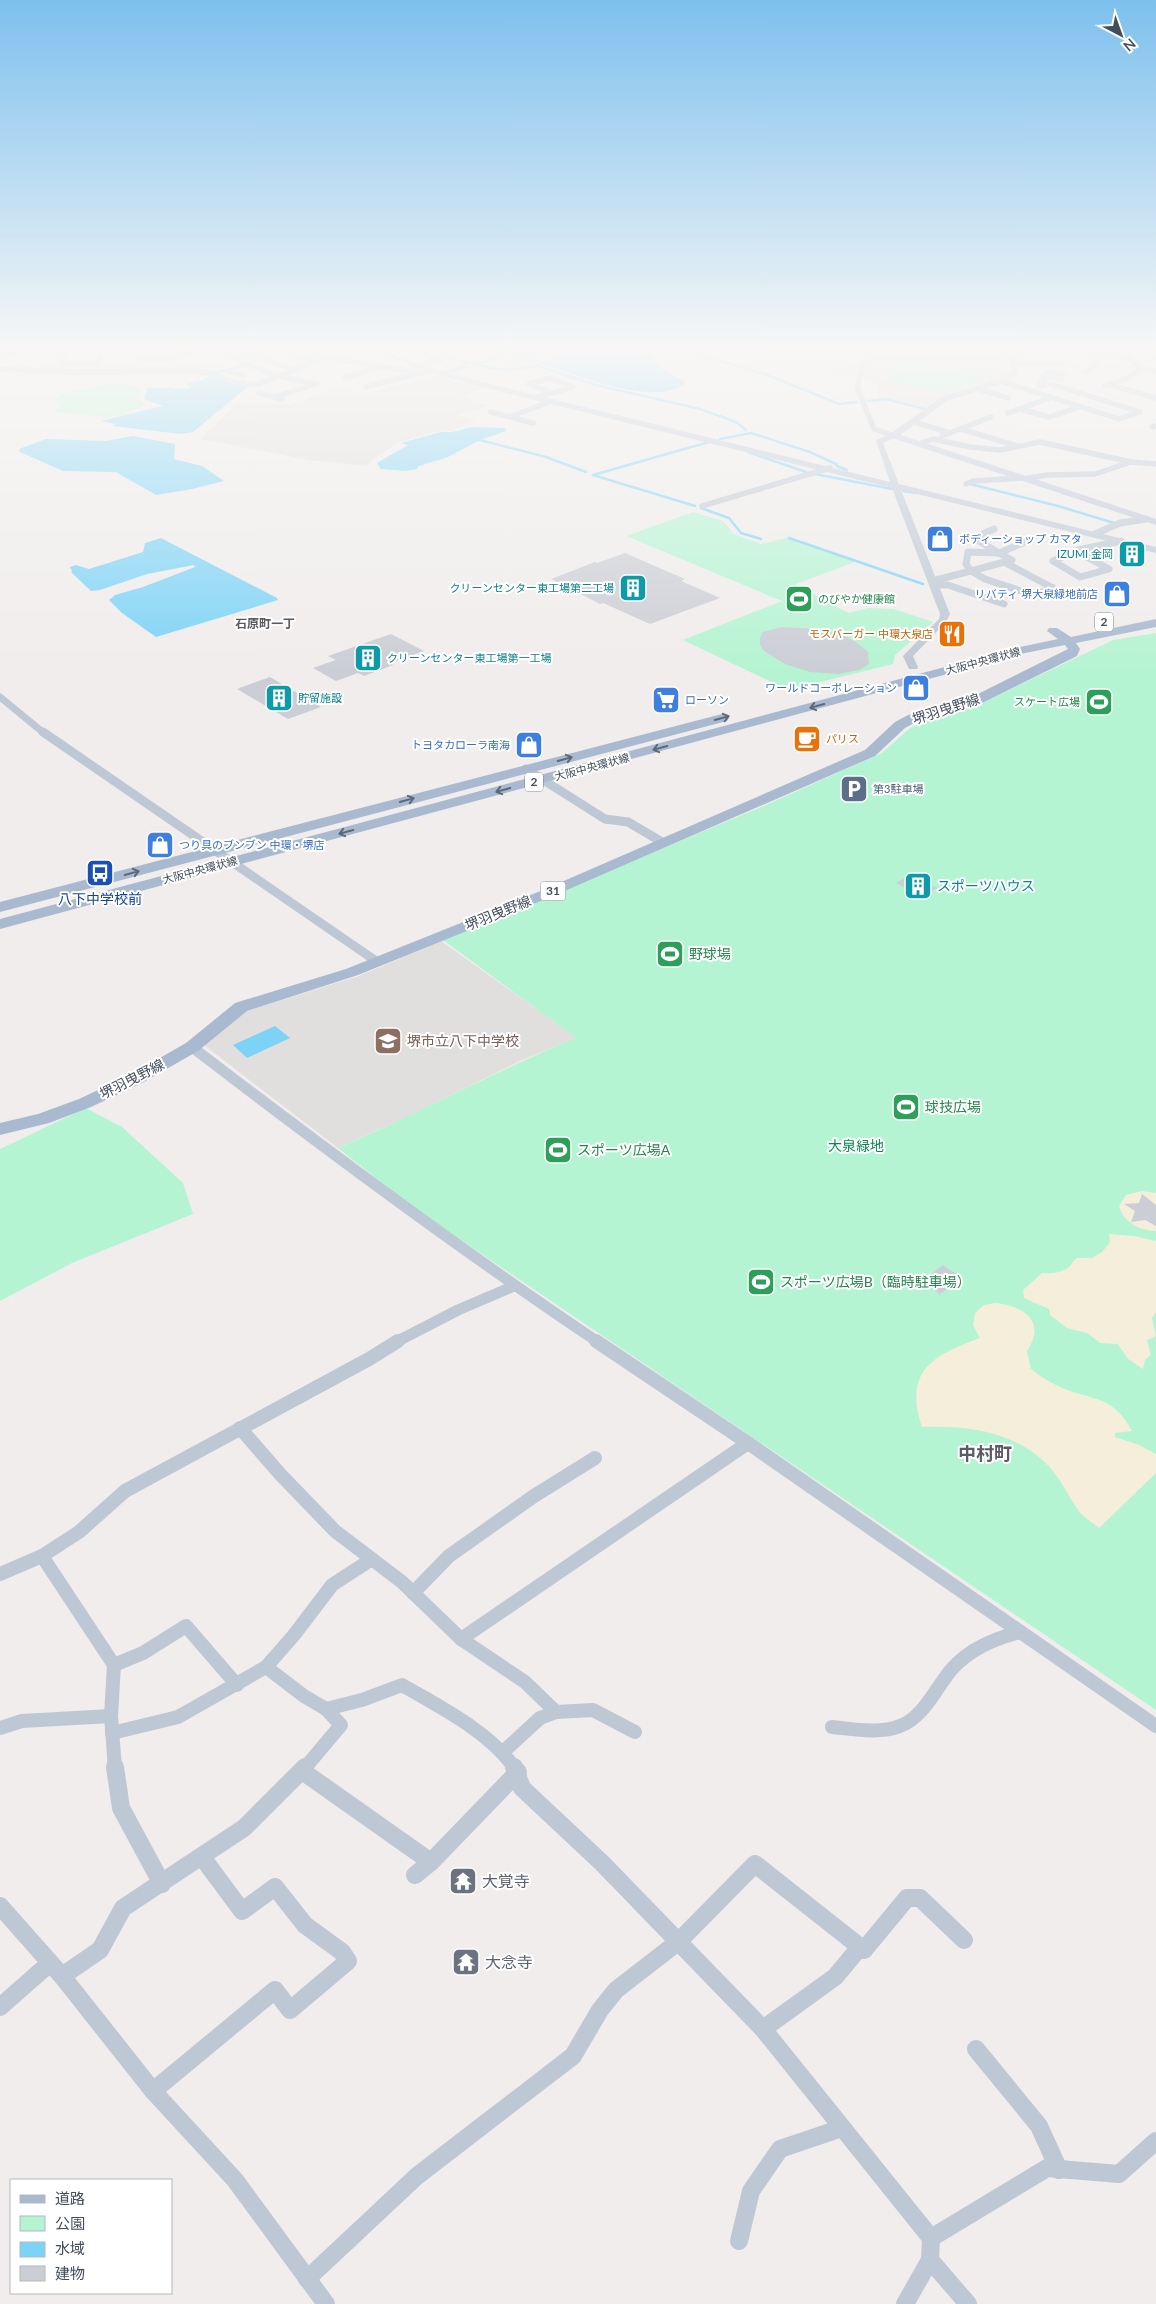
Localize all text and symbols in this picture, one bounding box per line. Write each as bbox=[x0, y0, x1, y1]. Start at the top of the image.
north arrow bbox=[1096, 10, 1146, 60]
text: N bbox=[1120, 35, 1140, 55]
shop icon: ボディーショップ カマタ bbox=[925, 524, 955, 554]
place label: ボディーショップ カマタ bbox=[959, 532, 1082, 545]
building icon: IZUMI 金岡 bbox=[1117, 539, 1147, 569]
place label: IZUMI 金岡 bbox=[1057, 547, 1113, 560]
building icon: クリーンセンター東工場第二工場 bbox=[618, 573, 648, 603]
shop icon: リバティ 堺大泉緑地前店 bbox=[1102, 579, 1132, 609]
place label: クリーンセンター東工場第二工場 bbox=[450, 581, 614, 594]
sports icon: のびやか健康館 bbox=[784, 584, 814, 614]
place label: リバティ 堺大泉緑地前店 bbox=[975, 587, 1098, 600]
place label: のびやか健康館 bbox=[818, 592, 895, 605]
road number: 2 bbox=[1095, 612, 1113, 632]
district label: 石原町一丁 bbox=[235, 616, 295, 631]
restaurant icon: モスバーガー 中環大泉店 bbox=[937, 619, 967, 649]
place label: モスバーガー 中環大泉店 bbox=[809, 627, 933, 640]
building icon: クリーンセンター東工場第一工場 bbox=[353, 643, 383, 673]
street label: 大阪中央環状線 bbox=[944, 644, 1022, 677]
place label: クリーンセンター東工場第一工場 bbox=[387, 651, 551, 664]
shop icon: ワールドコーポレーション bbox=[901, 673, 931, 703]
place label: ワールドコーポレーション bbox=[765, 681, 897, 694]
building icon: 貯留施設 bbox=[264, 683, 294, 713]
supermarket icon: ローソン bbox=[651, 685, 681, 715]
sports icon: スケート広場 bbox=[1084, 687, 1114, 717]
street label: 堺羽曳野線 bbox=[910, 690, 982, 727]
place label: 貯留施設 bbox=[298, 691, 342, 704]
place label: ローソン bbox=[685, 693, 729, 706]
place label: スケート広場 bbox=[1014, 695, 1080, 708]
one-way arrow bbox=[810, 701, 826, 711]
one-way arrow bbox=[713, 712, 729, 722]
cafe icon: パリス bbox=[792, 724, 822, 754]
shop icon: トヨタカローラ南海 bbox=[514, 730, 544, 760]
place label: パリス bbox=[826, 732, 859, 745]
place label: トヨタカローラ南海 bbox=[411, 738, 510, 751]
one-way arrow bbox=[653, 744, 669, 753]
street label: 大阪中央環状線 bbox=[553, 750, 631, 783]
one-way arrow bbox=[556, 754, 572, 763]
road number: 2 bbox=[525, 772, 543, 792]
parking icon: 第3駐車場 bbox=[839, 774, 869, 804]
place label: 第3駐車場 bbox=[873, 782, 923, 795]
one-way arrow bbox=[496, 786, 512, 795]
one-way arrow bbox=[399, 795, 415, 804]
one-way arrow bbox=[339, 827, 355, 837]
shop icon: つり具のブンブン 中環・堺店 bbox=[145, 830, 175, 860]
place label: つり具のブンブン 中環・堺店 bbox=[179, 838, 325, 851]
street label: 大阪中央環状線 bbox=[161, 853, 239, 886]
bus stop icon: 八下中学校前 bbox=[85, 858, 115, 888]
one-way arrow bbox=[123, 867, 139, 877]
building icon: スポーツハウス bbox=[903, 871, 933, 901]
place label: スポーツハウス bbox=[937, 877, 1035, 894]
road number: 31 bbox=[540, 881, 566, 900]
place label: 八下中学校前 bbox=[58, 890, 142, 907]
street label: 堺羽曳野線 bbox=[462, 892, 533, 934]
sports icon: 野球場 bbox=[655, 939, 685, 969]
place label: 野球場 bbox=[689, 945, 731, 962]
school or university icon: 堺市立八下中学校 bbox=[373, 1026, 403, 1056]
place label: 堺市立八下中学校 bbox=[407, 1032, 519, 1049]
street label: 堺羽曳野線 bbox=[97, 1055, 167, 1102]
sports icon: 球技広場 bbox=[891, 1092, 921, 1122]
place label: 球技広場 bbox=[925, 1098, 981, 1115]
sports icon: スポーツ広場A bbox=[543, 1135, 573, 1165]
park label: 大泉緑地 bbox=[828, 1137, 884, 1154]
place label: スポーツ広場A bbox=[577, 1141, 671, 1158]
sports icon: スポーツ広場B（臨時駐車場） bbox=[746, 1267, 776, 1297]
place label: スポーツ広場B（臨時駐車場） bbox=[780, 1273, 971, 1290]
district label: 中村町 bbox=[958, 1442, 1012, 1464]
temple icon: 大覚寺 bbox=[448, 1866, 478, 1896]
place label: 大覚寺 bbox=[482, 1871, 530, 1890]
temple icon: 大念寺 bbox=[451, 1947, 481, 1977]
place label: 大念寺 bbox=[485, 1952, 533, 1971]
legend bbox=[10, 2179, 172, 2294]
text: 道路 bbox=[55, 2189, 85, 2207]
text: 公園 bbox=[55, 2214, 85, 2232]
text: 水域 bbox=[55, 2239, 85, 2257]
text: 建物 bbox=[55, 2264, 85, 2282]

